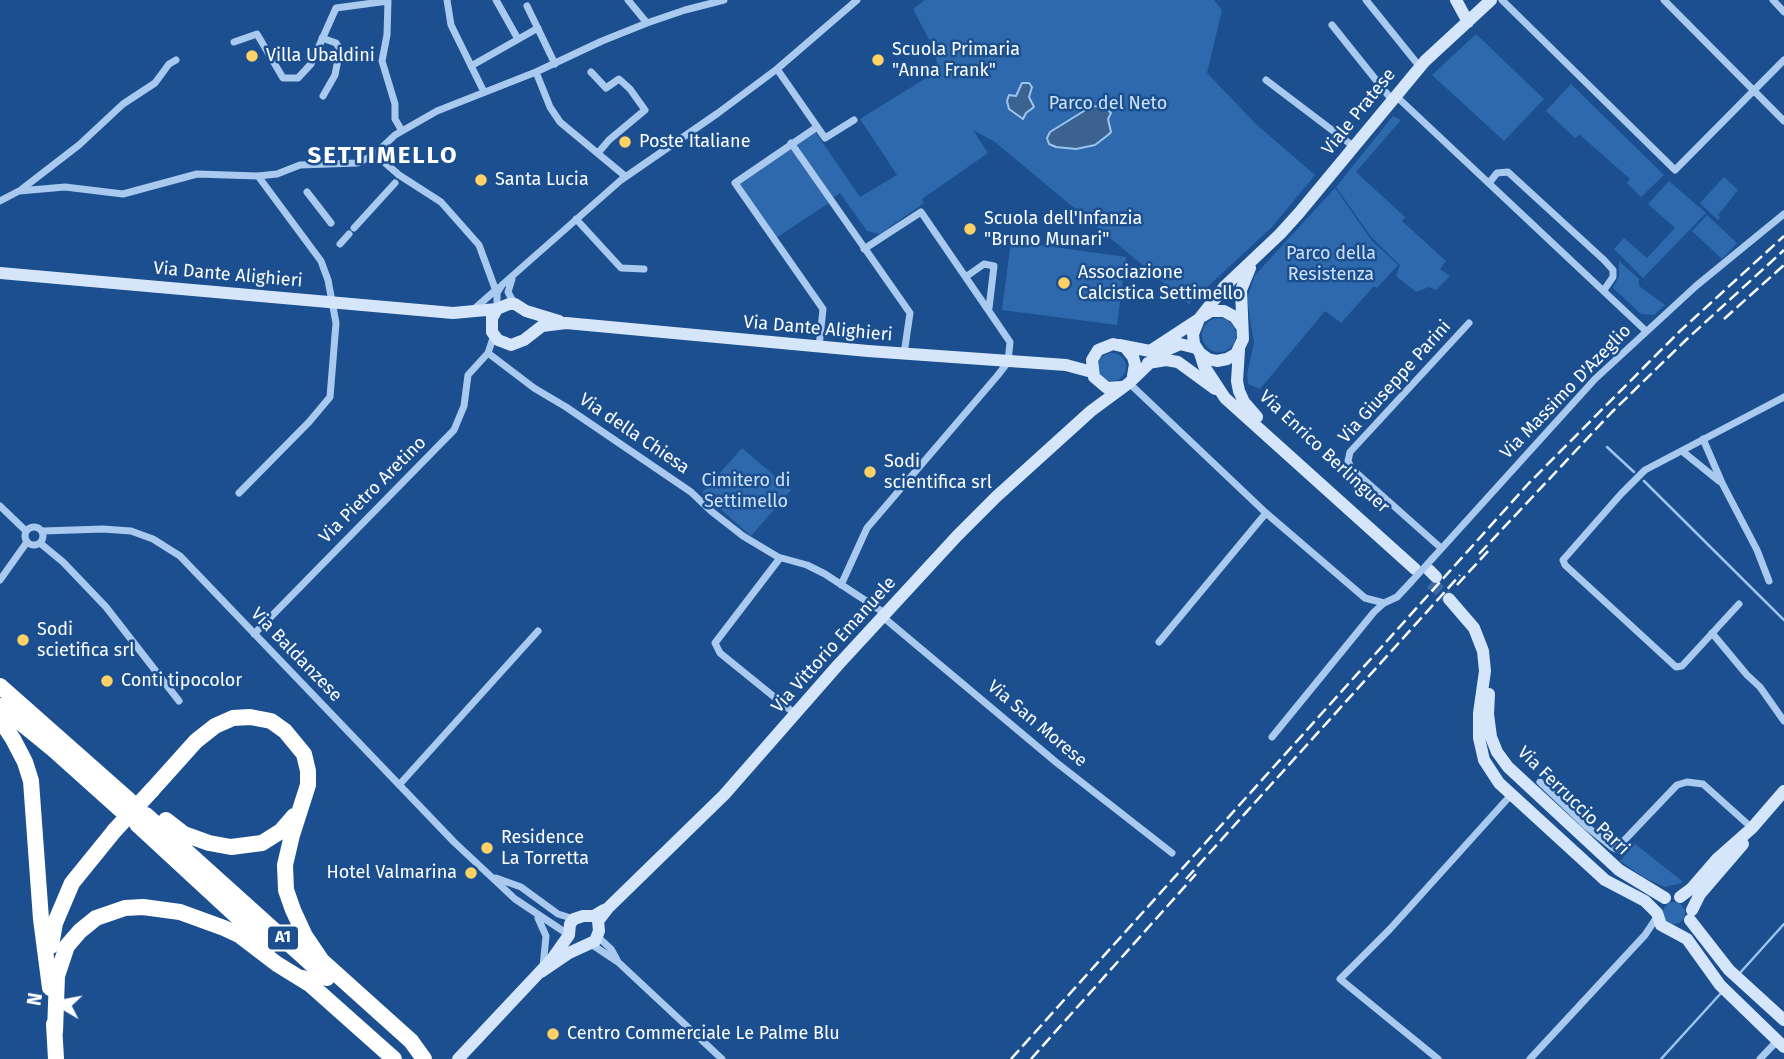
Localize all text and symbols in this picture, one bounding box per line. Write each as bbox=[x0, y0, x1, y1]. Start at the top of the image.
place label: Scuola Primaria "Anna Frank" bbox=[892, 39, 1020, 82]
place label: Villa Ubaldini bbox=[266, 45, 375, 67]
marker: Villa Ubaldini bbox=[244, 48, 260, 64]
marker: Scuola Primaria "Anna Frank" bbox=[870, 52, 886, 68]
street label: Viale Pratese bbox=[1318, 64, 1400, 160]
park label: Parco del Neto bbox=[1049, 93, 1167, 115]
place label: Poste Italiane bbox=[639, 131, 750, 153]
marker: Poste Italiane bbox=[617, 134, 633, 150]
district label: SETTIMELLO bbox=[309, 142, 457, 170]
place label: Santa Lucia bbox=[495, 169, 589, 191]
marker: Santa Lucia bbox=[473, 172, 489, 188]
place label: Scuola dell'Infanzia "Bruno Munari" bbox=[984, 208, 1142, 250]
marker: Scuola dell'Infanzia "Bruno Munari" bbox=[962, 221, 978, 237]
park label: Parco della Resistenza bbox=[1286, 243, 1376, 286]
street label: Via Dante Alighieri bbox=[152, 258, 304, 292]
place label: Associazione Calcistica Settimello bbox=[1078, 262, 1243, 304]
marker: Associazione Calcistica Settimello bbox=[1056, 275, 1072, 291]
street label: Via Dante Alighieri bbox=[742, 312, 894, 346]
street label: Via Giuseppe Parini bbox=[1334, 316, 1456, 448]
street label: Via Massimo D'Azeglio bbox=[1496, 320, 1636, 464]
street label: Via Enrico Berlinguer bbox=[1254, 386, 1394, 518]
street label: Via della Chiesa bbox=[575, 389, 693, 479]
street label: Via Pietro Aretino bbox=[315, 432, 431, 548]
place label: Sodi scientifica srl bbox=[884, 451, 992, 494]
marker: Sodi scientifica srl bbox=[862, 464, 878, 480]
park label: Cimitero di Settimello bbox=[701, 470, 791, 512]
street label: Via Vittorio Emanuele bbox=[767, 572, 901, 718]
street label: Via Baldanzese bbox=[246, 604, 346, 706]
place label: Sodi scietifica srl bbox=[37, 619, 134, 662]
marker: Sodi scietifica srl bbox=[15, 632, 31, 648]
place label: Conti tipocolor bbox=[121, 670, 242, 692]
marker: Conti tipocolor bbox=[99, 673, 115, 689]
street label: Via San Morese bbox=[983, 676, 1091, 772]
street label: Via Ferruccio Parri bbox=[1512, 742, 1634, 860]
place label: Residence La Torretta bbox=[501, 827, 589, 870]
marker: Residence La Torretta bbox=[479, 840, 495, 856]
place label: Hotel Valmarina bbox=[326, 862, 457, 884]
marker: Hotel Valmarina bbox=[463, 865, 479, 881]
road number: A1 bbox=[267, 926, 299, 950]
north arrow bbox=[21, 968, 91, 1038]
text: N bbox=[22, 991, 47, 1007]
place label: Centro Commerciale Le Palme Blu bbox=[567, 1023, 840, 1045]
marker: Centro Commerciale Le Palme Blu bbox=[545, 1026, 561, 1042]

